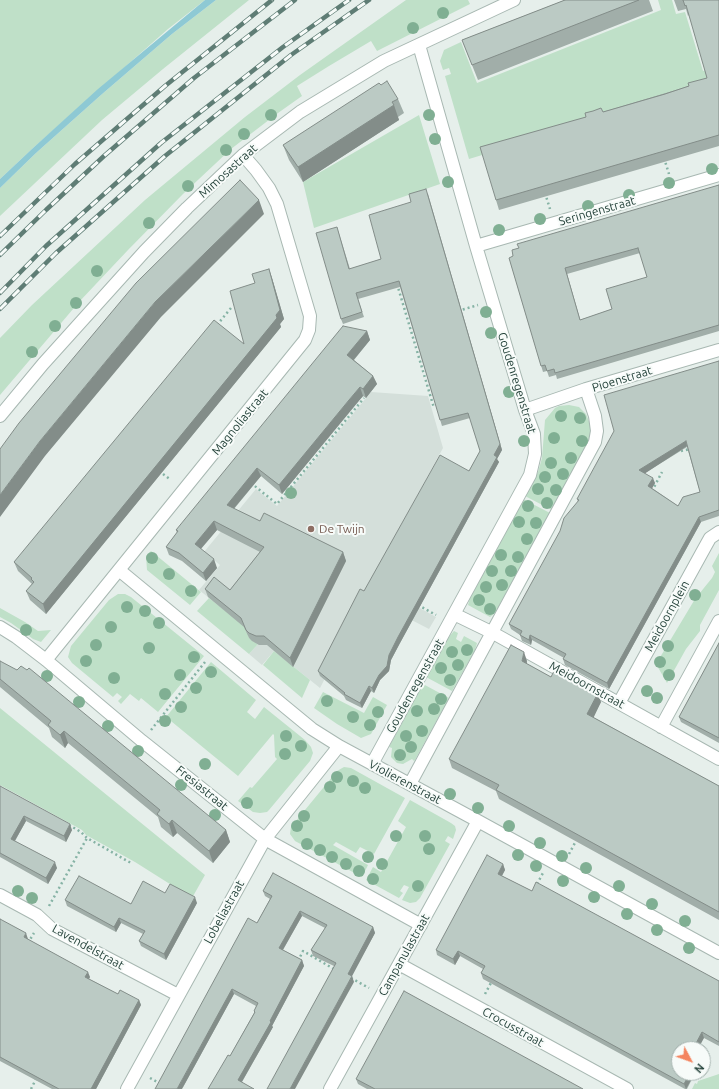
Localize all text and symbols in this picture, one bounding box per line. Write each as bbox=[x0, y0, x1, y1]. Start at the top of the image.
street label: Mimosastraat bbox=[196, 141, 260, 201]
street label: Seringenstraat bbox=[557, 193, 637, 229]
street label: Goudenregenstraat bbox=[495, 331, 539, 435]
street label: Pioenstraat bbox=[590, 363, 654, 395]
street label: Magnoliastraat bbox=[209, 386, 271, 458]
place label: De Twijn bbox=[319, 522, 365, 536]
marker: De Twijn bbox=[306, 524, 316, 534]
street label: Meidoornplein bbox=[642, 578, 692, 654]
street label: Goudenregenstraat bbox=[383, 636, 447, 736]
street label: Meidoornstraat bbox=[547, 658, 627, 712]
street label: Violierenstraat bbox=[366, 757, 444, 807]
street label: Fresiastraat bbox=[173, 763, 231, 813]
street label: Lobeliastraat bbox=[201, 878, 247, 946]
street label: Campanulastraat bbox=[375, 911, 433, 999]
street label: Lavendelstraat bbox=[50, 921, 126, 973]
street label: Crocusstraat bbox=[480, 1004, 546, 1050]
north arrow bbox=[671, 1041, 711, 1081]
text: N bbox=[692, 1061, 707, 1075]

